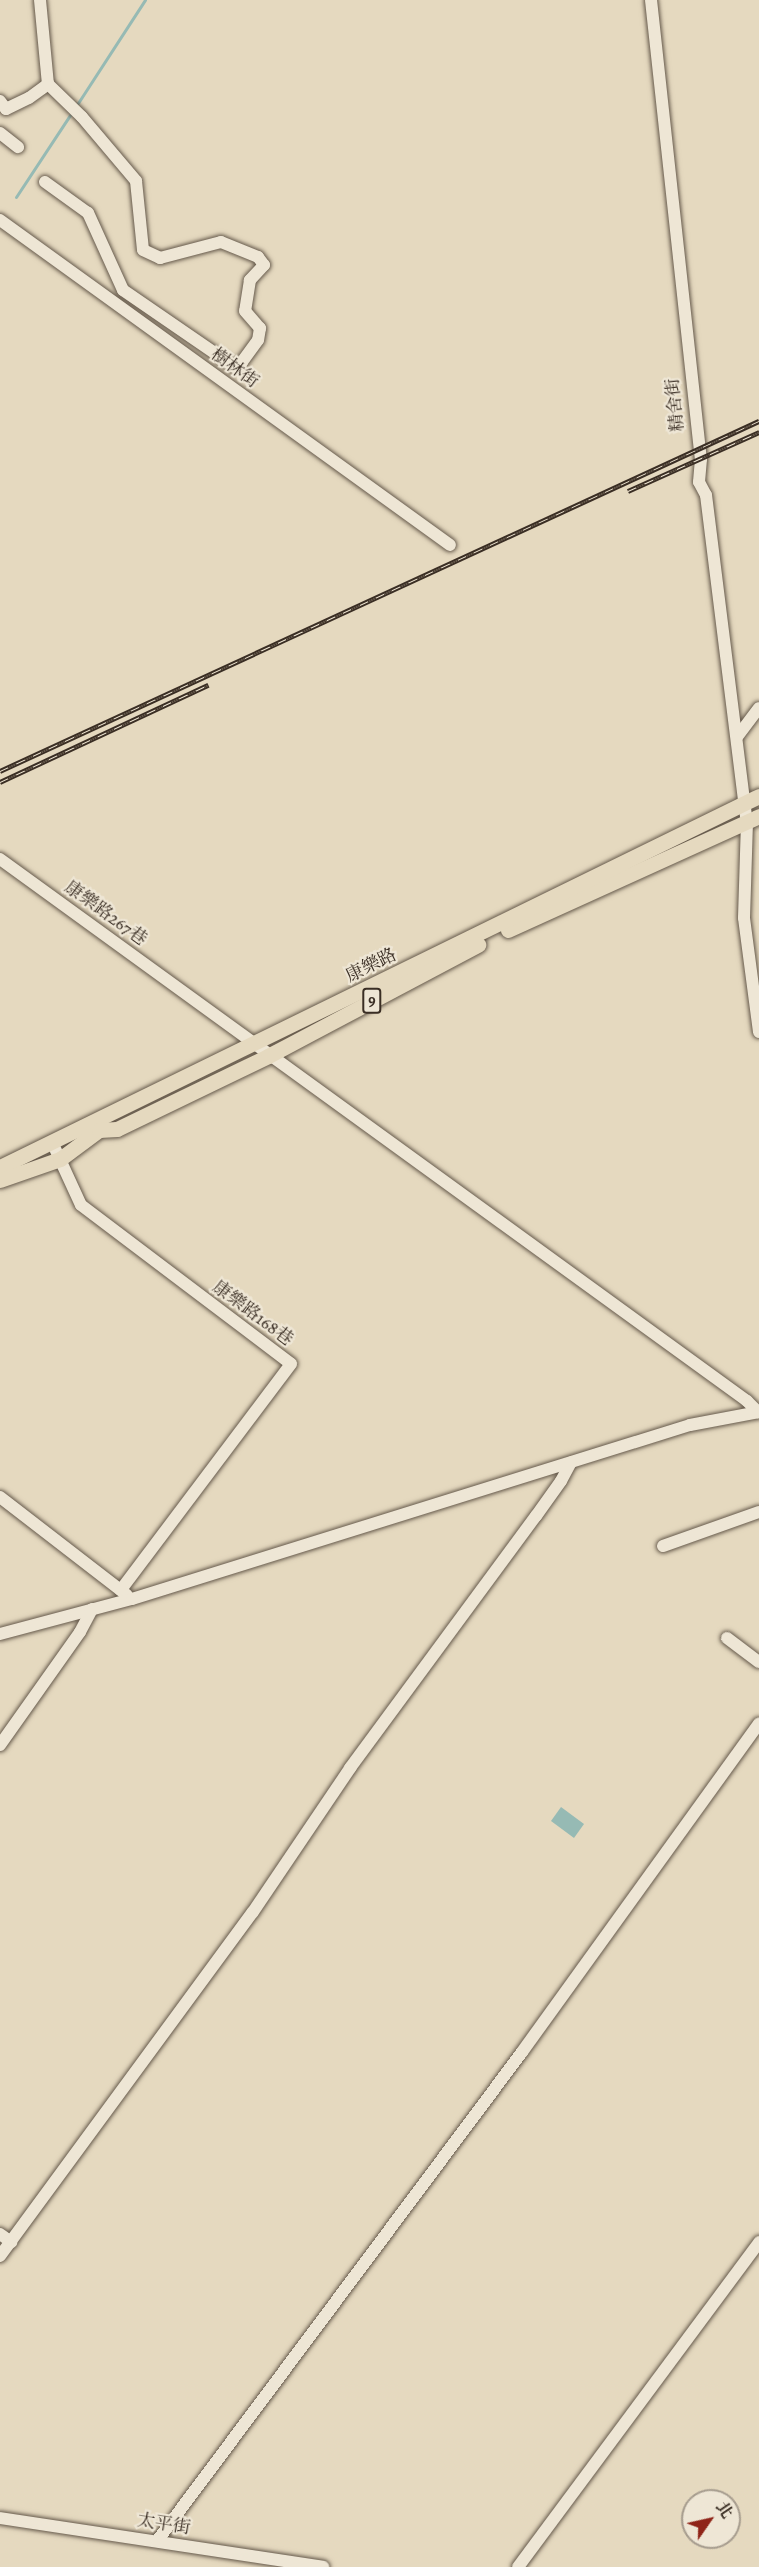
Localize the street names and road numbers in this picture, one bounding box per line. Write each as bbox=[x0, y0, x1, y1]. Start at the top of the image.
street label: 樹林街 bbox=[207, 343, 263, 393]
street label: 精舍街 bbox=[661, 377, 689, 433]
street label: 康樂路267巷 bbox=[61, 876, 151, 950]
street label: 康樂路 bbox=[342, 943, 400, 987]
road number: 9 bbox=[362, 988, 382, 1014]
street label: 康樂路168巷 bbox=[208, 1276, 298, 1350]
street label: 太平街 bbox=[136, 2509, 192, 2539]

